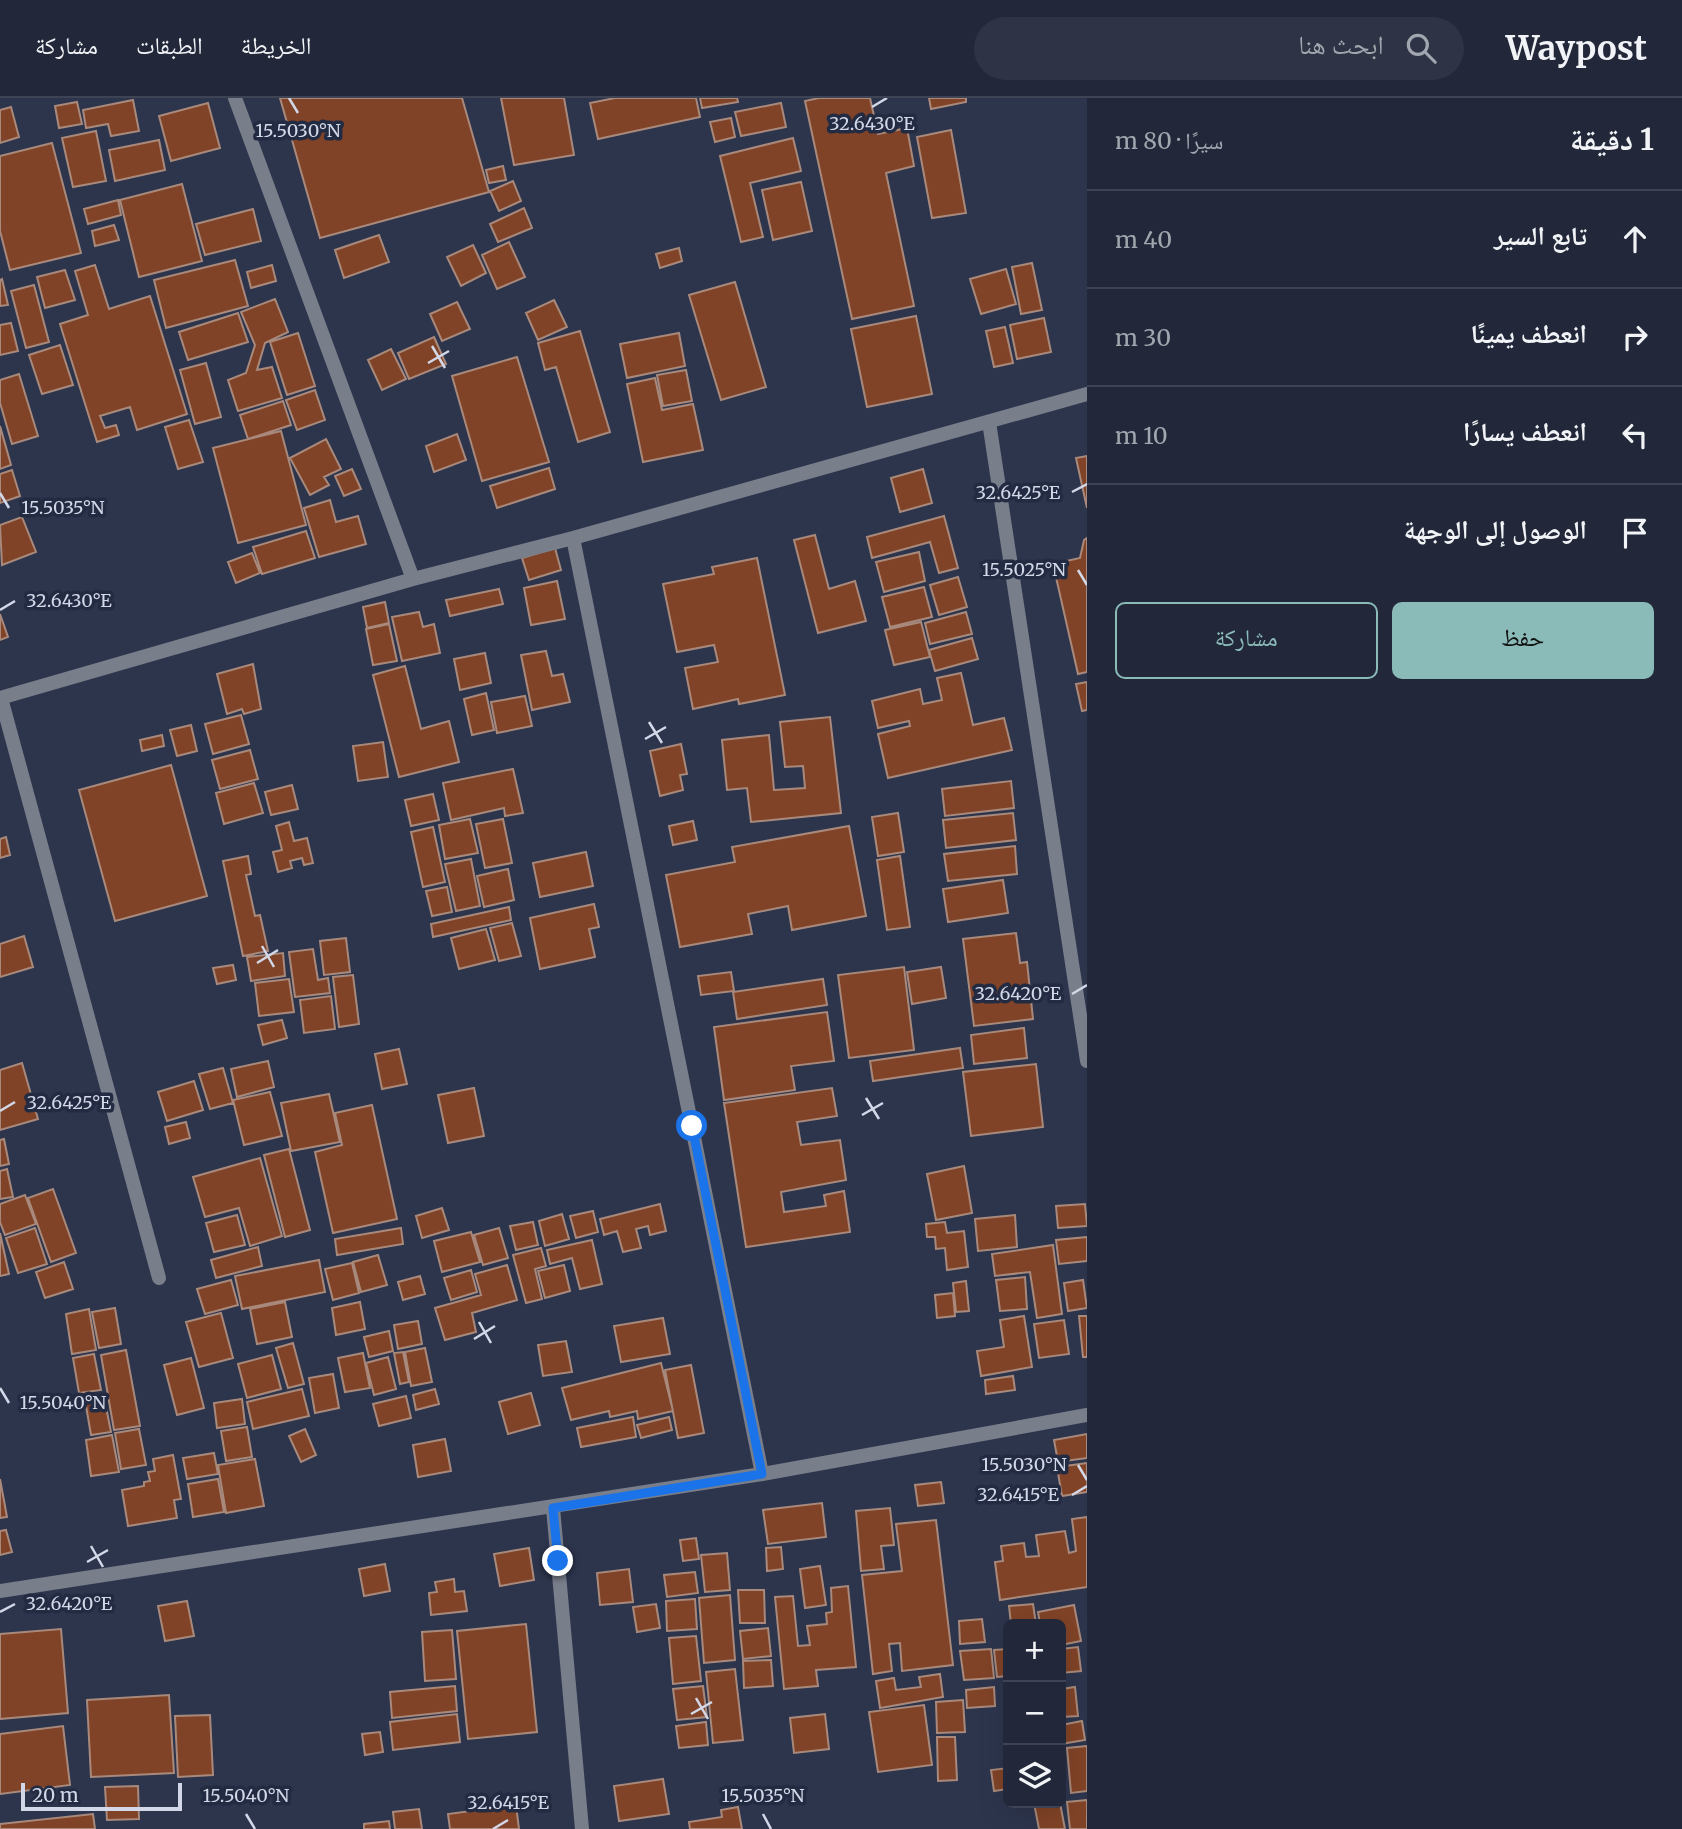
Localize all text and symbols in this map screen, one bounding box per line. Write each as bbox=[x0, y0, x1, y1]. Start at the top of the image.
search box bbox=[974, 17, 1464, 80]
text: ابحث هنا bbox=[1298, 28, 1384, 61]
text: Waypost bbox=[1506, 28, 1647, 69]
icon: search bbox=[1402, 29, 1440, 67]
text: مشاركة bbox=[35, 30, 98, 61]
text: الطبقات bbox=[136, 30, 203, 61]
text: الخريطة bbox=[241, 30, 311, 61]
text: 32.6430°E bbox=[829, 112, 915, 135]
text: 15.5030°N bbox=[255, 119, 341, 142]
text: 1 دقيقة bbox=[1570, 120, 1654, 158]
text: سيرًا · 80 m bbox=[1115, 126, 1223, 155]
text: تابع السير bbox=[1494, 219, 1587, 252]
icon: ahead bbox=[1616, 220, 1654, 258]
text: 40 m bbox=[1115, 225, 1172, 254]
text: انعطف يمينًا bbox=[1471, 317, 1587, 350]
icon: right bbox=[1616, 318, 1654, 356]
text: 30 m bbox=[1115, 323, 1171, 352]
text: انعطف يسارًا bbox=[1463, 415, 1587, 448]
icon: left bbox=[1616, 416, 1654, 454]
text: 10 m bbox=[1115, 421, 1168, 450]
text: 32.6425°E bbox=[976, 481, 1061, 504]
text: 15.5035°N bbox=[22, 496, 105, 519]
text: الوصول إلى الوجهة bbox=[1404, 513, 1587, 546]
icon: arrive bbox=[1616, 514, 1654, 552]
text: 15.5025°N bbox=[982, 558, 1066, 581]
text: 32.6430°E bbox=[26, 589, 112, 612]
button: مشاركة bbox=[1115, 602, 1378, 679]
button: حفظ bbox=[1392, 602, 1654, 679]
text: 32.6420°E bbox=[975, 982, 1062, 1005]
text: 32.6425°E bbox=[27, 1091, 112, 1114]
route start bbox=[676, 1110, 707, 1141]
text: 15.5040°N bbox=[20, 1391, 106, 1414]
text: 15.5030°N bbox=[981, 1453, 1067, 1476]
text: 32.6415°E bbox=[977, 1483, 1059, 1506]
route end bbox=[542, 1545, 573, 1576]
text: 32.6420°E bbox=[26, 1592, 113, 1615]
map controls bbox=[1003, 1619, 1066, 1808]
button: + bbox=[1003, 1619, 1066, 1682]
button: − bbox=[1003, 1682, 1066, 1745]
button: layers bbox=[1003, 1745, 1066, 1808]
scale bar bbox=[21, 1780, 182, 1812]
text: 20 m bbox=[32, 1783, 79, 1807]
text: 15.5040°N bbox=[203, 1784, 289, 1807]
text: 15.5035°N bbox=[722, 1784, 805, 1807]
text: 32.6415°E bbox=[467, 1791, 549, 1814]

